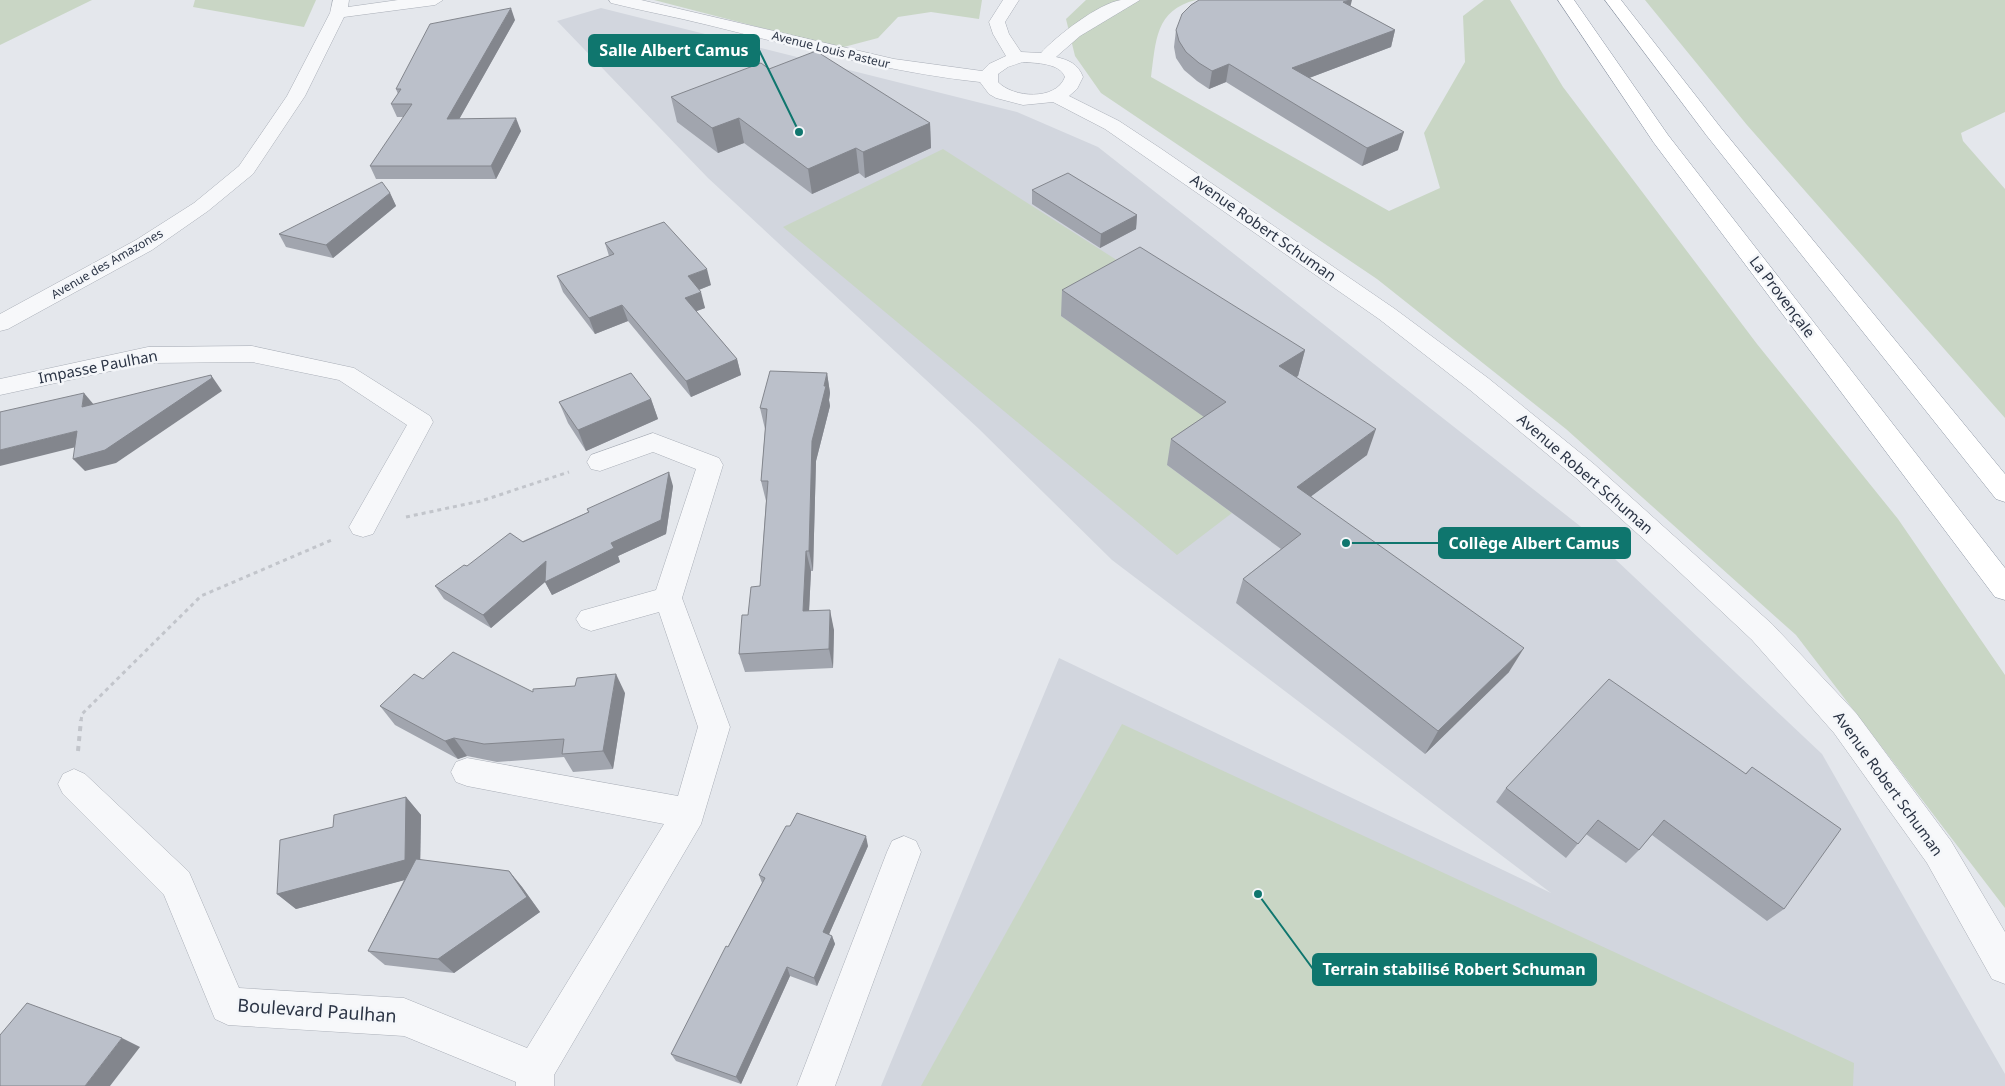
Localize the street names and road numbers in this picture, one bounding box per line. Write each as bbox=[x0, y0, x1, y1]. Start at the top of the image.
street label: Avenue Louis Pasteur bbox=[770, 27, 892, 72]
street label: Avenue Robert Schuman bbox=[1187, 169, 1341, 285]
street label: Avenue des Amazones bbox=[48, 224, 166, 303]
street label: La Provençale bbox=[1746, 252, 1820, 341]
street label: Impasse Paulhan bbox=[36, 345, 159, 387]
street label: Avenue Robert Schuman bbox=[1513, 409, 1658, 538]
street label: Avenue Robert Schuman bbox=[1830, 707, 1948, 860]
street label: Boulevard Paulhan bbox=[237, 992, 397, 1028]

